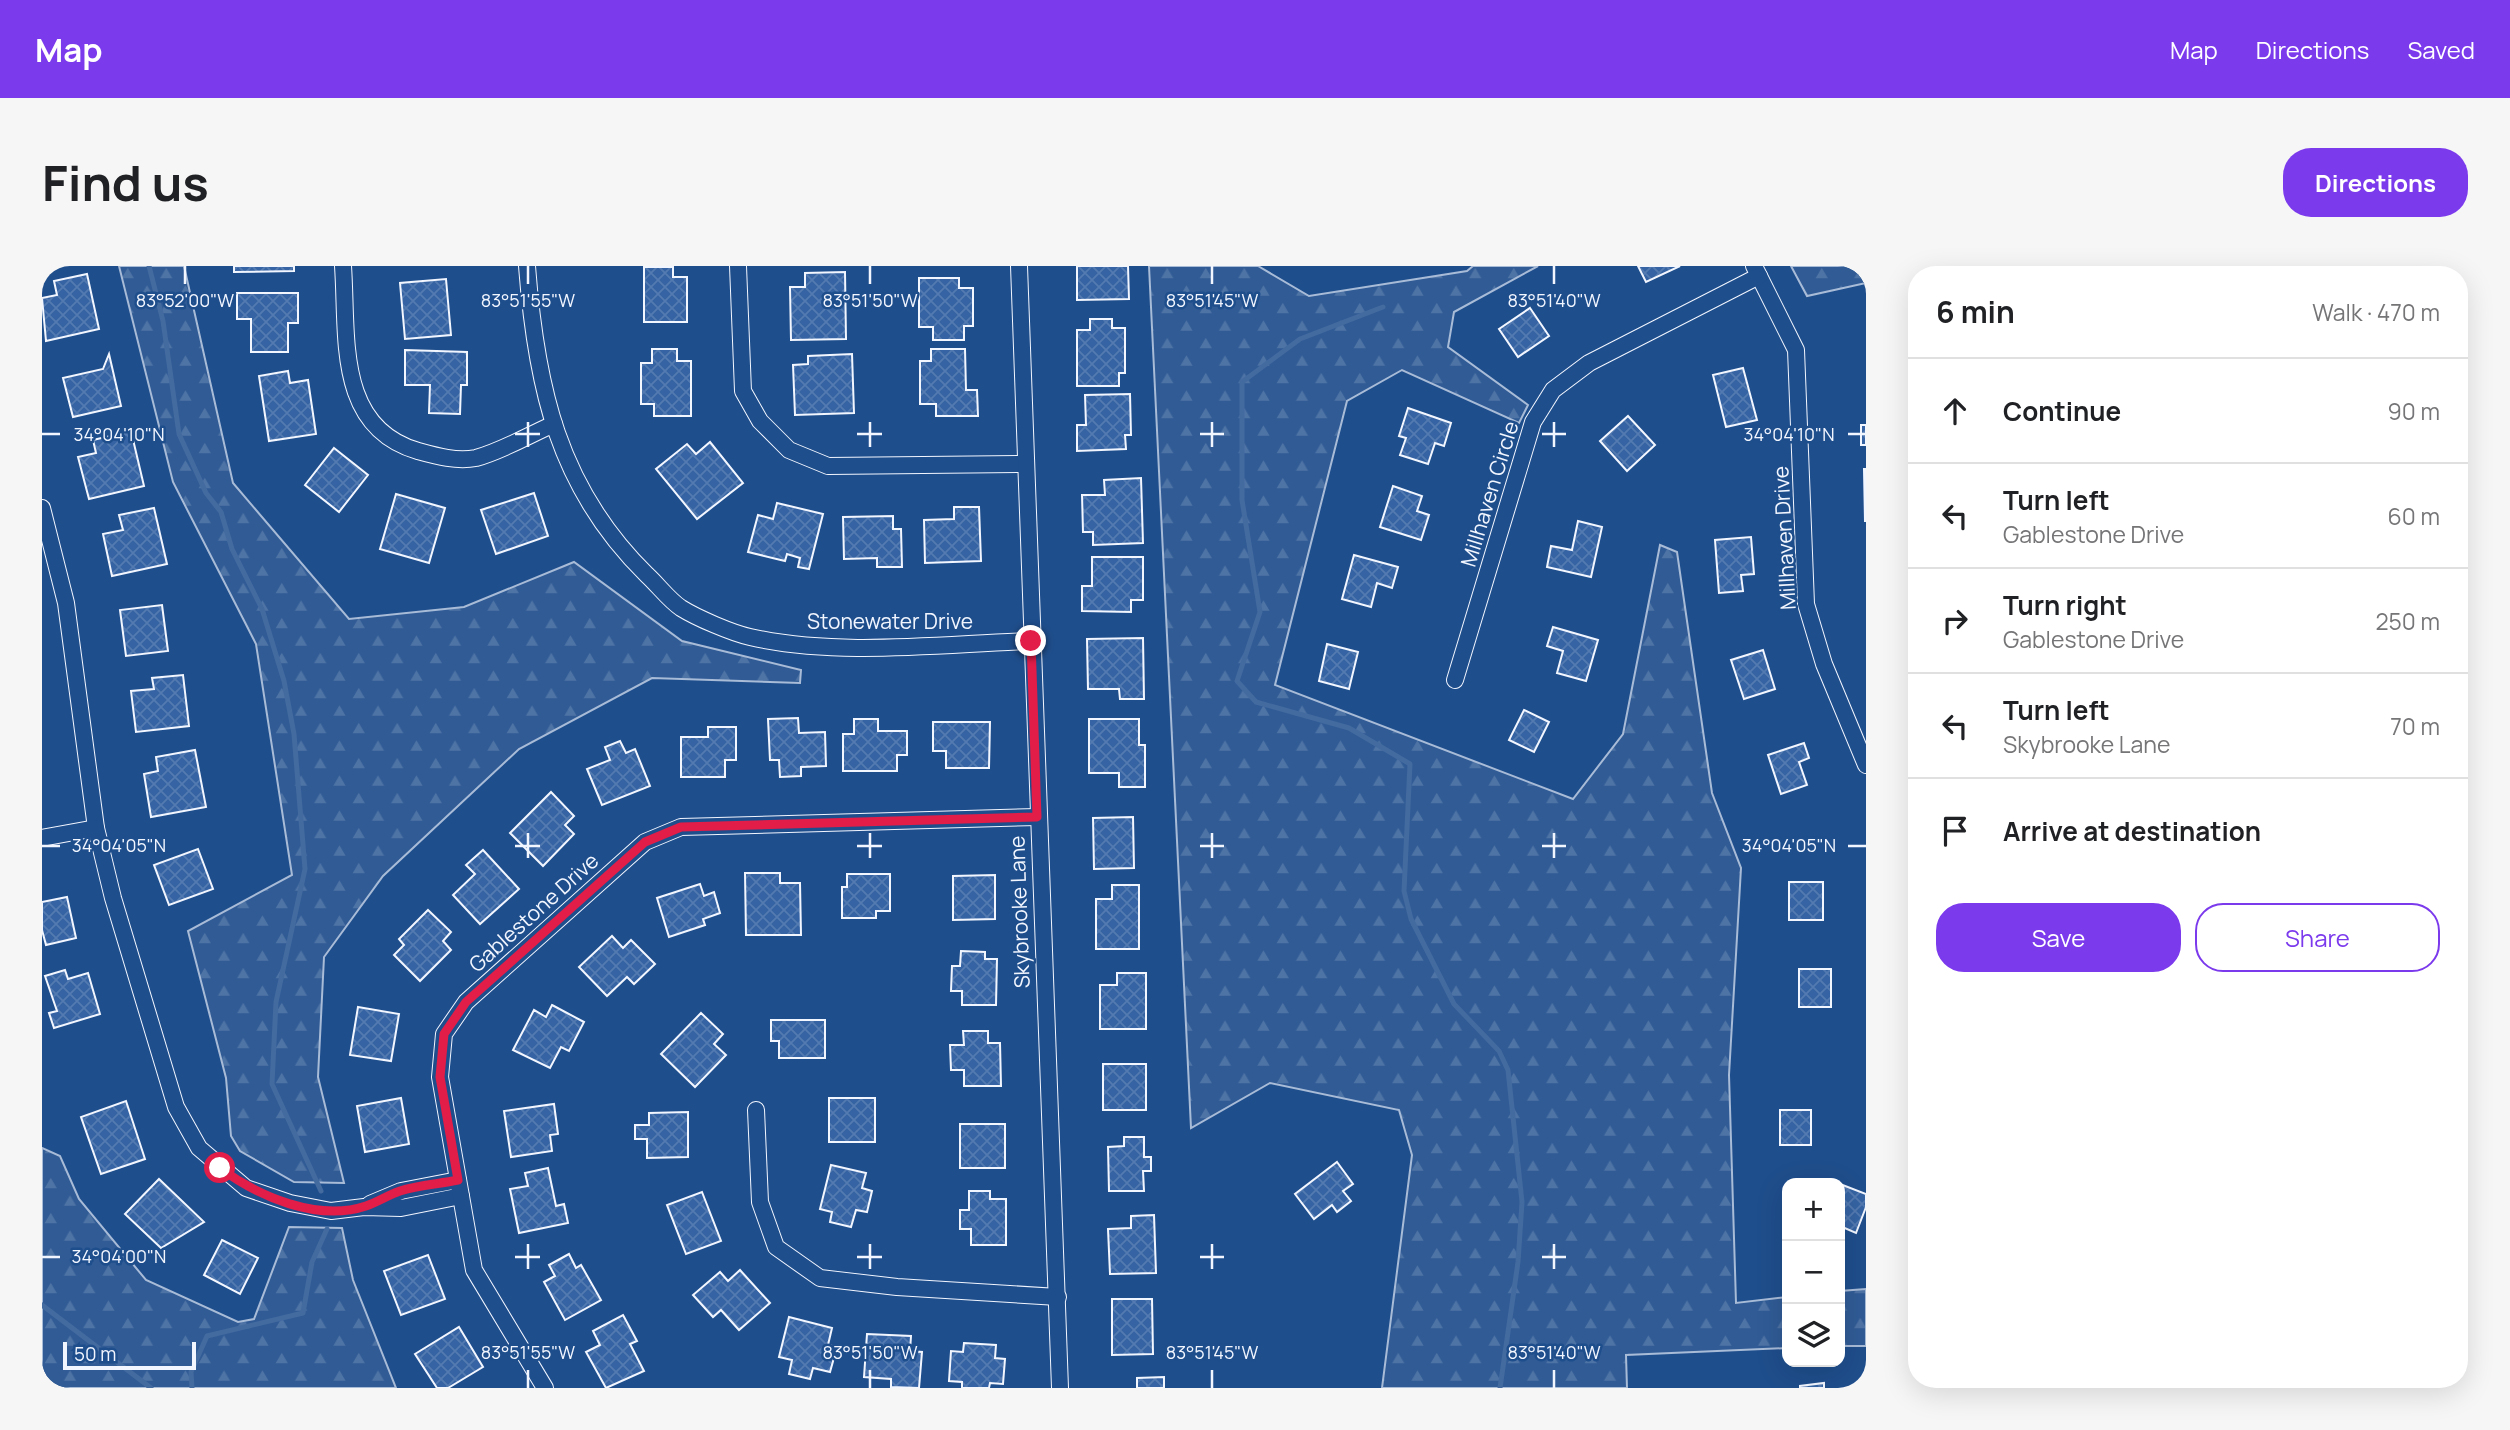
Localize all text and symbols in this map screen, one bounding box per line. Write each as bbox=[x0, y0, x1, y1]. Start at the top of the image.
text: Map bbox=[35, 27, 103, 72]
text: Map bbox=[2170, 33, 2218, 66]
text: Directions bbox=[2256, 33, 2369, 66]
text: Saved bbox=[2407, 33, 2475, 66]
button: Directions bbox=[2283, 148, 2468, 217]
text: Find us bbox=[42, 149, 209, 216]
text: 83°52'00"W bbox=[136, 288, 234, 312]
text: 83°51'55"W bbox=[481, 288, 575, 312]
text: 83°51'50"W bbox=[822, 288, 918, 312]
text: 83°51'45"W bbox=[1166, 288, 1258, 312]
text: 83°51'40"W bbox=[1507, 288, 1601, 312]
text: 6 min bbox=[1936, 291, 2015, 332]
text: Walk · 470 m bbox=[2312, 296, 2440, 328]
icon: ahead bbox=[1936, 392, 1974, 430]
text: Continue bbox=[2003, 393, 2121, 429]
text: 90 m bbox=[2388, 395, 2440, 427]
street label: Millhaven Circle bbox=[1454, 418, 1524, 570]
text: 34°04'10"N bbox=[74, 422, 164, 446]
text: 34°04'10"N bbox=[1744, 422, 1834, 446]
street label: Millhaven Drive bbox=[1766, 465, 1802, 611]
text: Turn left bbox=[2003, 482, 2110, 518]
icon: left bbox=[1936, 497, 1974, 535]
text: 60 m bbox=[2388, 500, 2440, 532]
text: Gablestone Drive bbox=[2003, 518, 2184, 550]
text: Turn right bbox=[2003, 587, 2127, 623]
icon: right bbox=[1936, 602, 1974, 640]
text: 250 m bbox=[2375, 605, 2440, 637]
street label: Stonewater Drive bbox=[807, 607, 973, 635]
text: Gablestone Drive bbox=[2003, 623, 2184, 655]
route end bbox=[1015, 625, 1046, 656]
text: Turn left bbox=[2003, 692, 2110, 728]
icon: left bbox=[1936, 707, 1974, 745]
text: 70 m bbox=[2390, 710, 2440, 742]
text: Skybrooke Lane bbox=[2003, 728, 2170, 760]
icon: arrive bbox=[1936, 812, 1974, 850]
text: Arrive at destination bbox=[2003, 813, 2261, 849]
text: 34°04'05"N bbox=[72, 833, 166, 857]
text: 34°04'05"N bbox=[1742, 833, 1836, 857]
street label: Skybrooke Lane bbox=[1002, 835, 1036, 989]
street label: Gablestone Drive bbox=[462, 846, 604, 978]
button: Save bbox=[1936, 903, 2181, 972]
button: Share bbox=[2195, 903, 2440, 972]
route start bbox=[204, 1152, 235, 1183]
map controls bbox=[1782, 1178, 1845, 1367]
button: + bbox=[1782, 1178, 1845, 1241]
button: − bbox=[1782, 1241, 1845, 1304]
text: 34°04'00"N bbox=[72, 1244, 166, 1268]
button: layers bbox=[1782, 1304, 1845, 1367]
scale bar bbox=[63, 1339, 196, 1371]
text: 83°51'55"W bbox=[481, 1340, 575, 1364]
text: 83°51'50"W bbox=[822, 1340, 918, 1364]
text: 83°51'45"W bbox=[1166, 1340, 1258, 1364]
text: 83°51'40"W bbox=[1507, 1340, 1601, 1364]
text: 50 m bbox=[74, 1341, 116, 1367]

